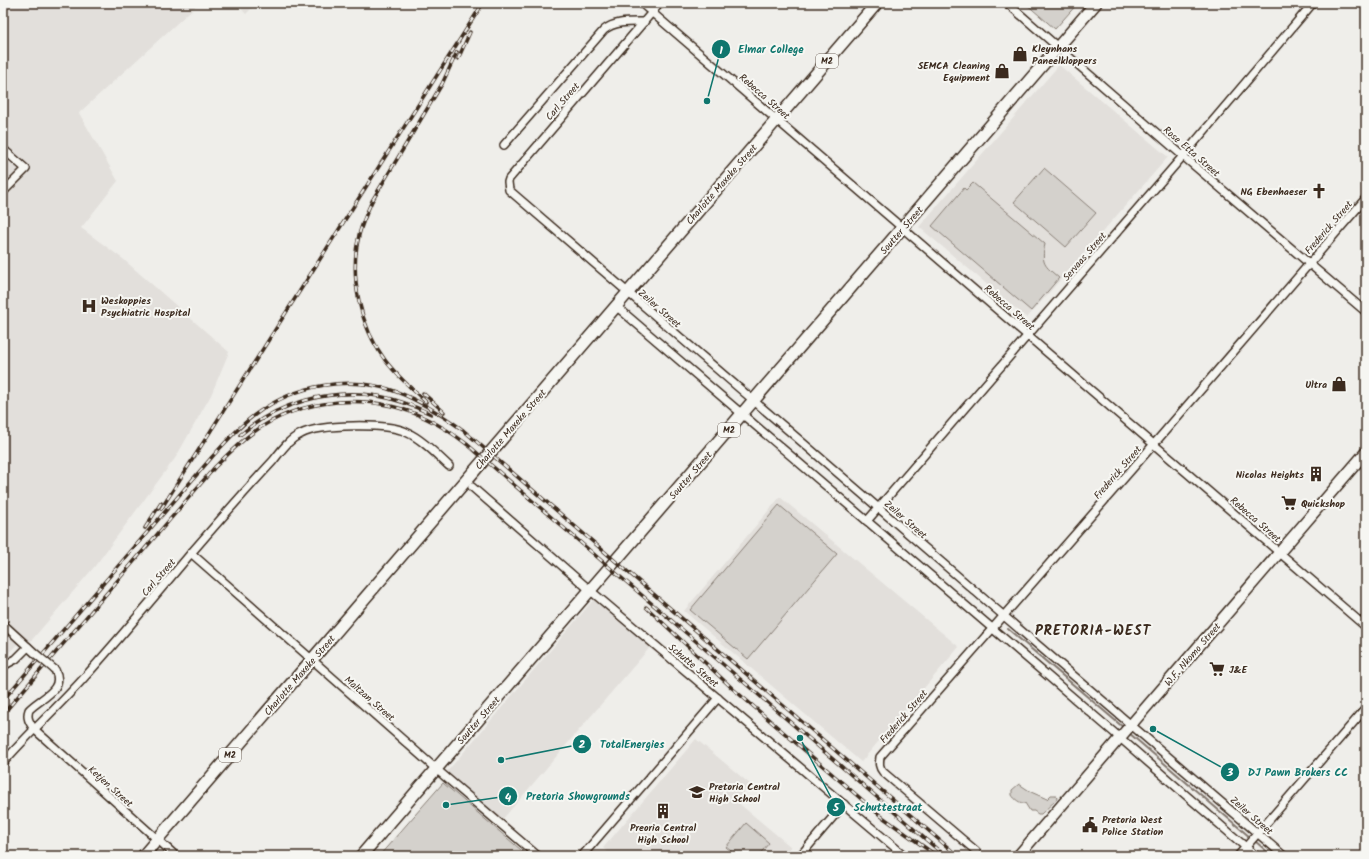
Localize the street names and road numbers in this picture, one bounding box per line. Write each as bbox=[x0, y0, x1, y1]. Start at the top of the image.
road number: M2 bbox=[816, 54, 838, 68]
street label: Rebecca Street bbox=[735, 70, 793, 124]
street label: Carl Street bbox=[542, 79, 584, 124]
street label: Rose Etta Street bbox=[1159, 122, 1223, 181]
street label: Charlotte Maxeke Street bbox=[682, 141, 761, 229]
street label: Frederick Street bbox=[1301, 197, 1357, 258]
street label: Soutter Street bbox=[876, 203, 927, 258]
street label: Servaas Street bbox=[1059, 229, 1111, 285]
street label: Rebecca Street bbox=[980, 281, 1038, 335]
street label: Zeiler Street bbox=[634, 285, 685, 332]
street label: Charlotte Maxeke Street bbox=[471, 386, 550, 474]
road number: M2 bbox=[718, 423, 740, 437]
street label: Frederick Street bbox=[1090, 442, 1146, 503]
street label: Soutter Street bbox=[665, 448, 716, 503]
street label: Rebecca Street bbox=[1226, 493, 1284, 547]
street label: Zeiler Street bbox=[880, 496, 931, 543]
street label: Carl Street bbox=[138, 555, 180, 600]
street label: W.F. Nkomo Street bbox=[1161, 619, 1225, 690]
street label: Charlotte Maxeke Street bbox=[260, 632, 339, 720]
street label: Schutte Street bbox=[665, 640, 722, 692]
street label: Maltzan Street bbox=[340, 672, 398, 725]
street label: Frederick Street bbox=[876, 686, 932, 747]
street label: Soutter Street bbox=[453, 693, 504, 748]
road number: M2 bbox=[219, 748, 241, 762]
street label: Ketjen Street bbox=[84, 762, 137, 812]
street label: Zeiler Street bbox=[1226, 792, 1277, 839]

